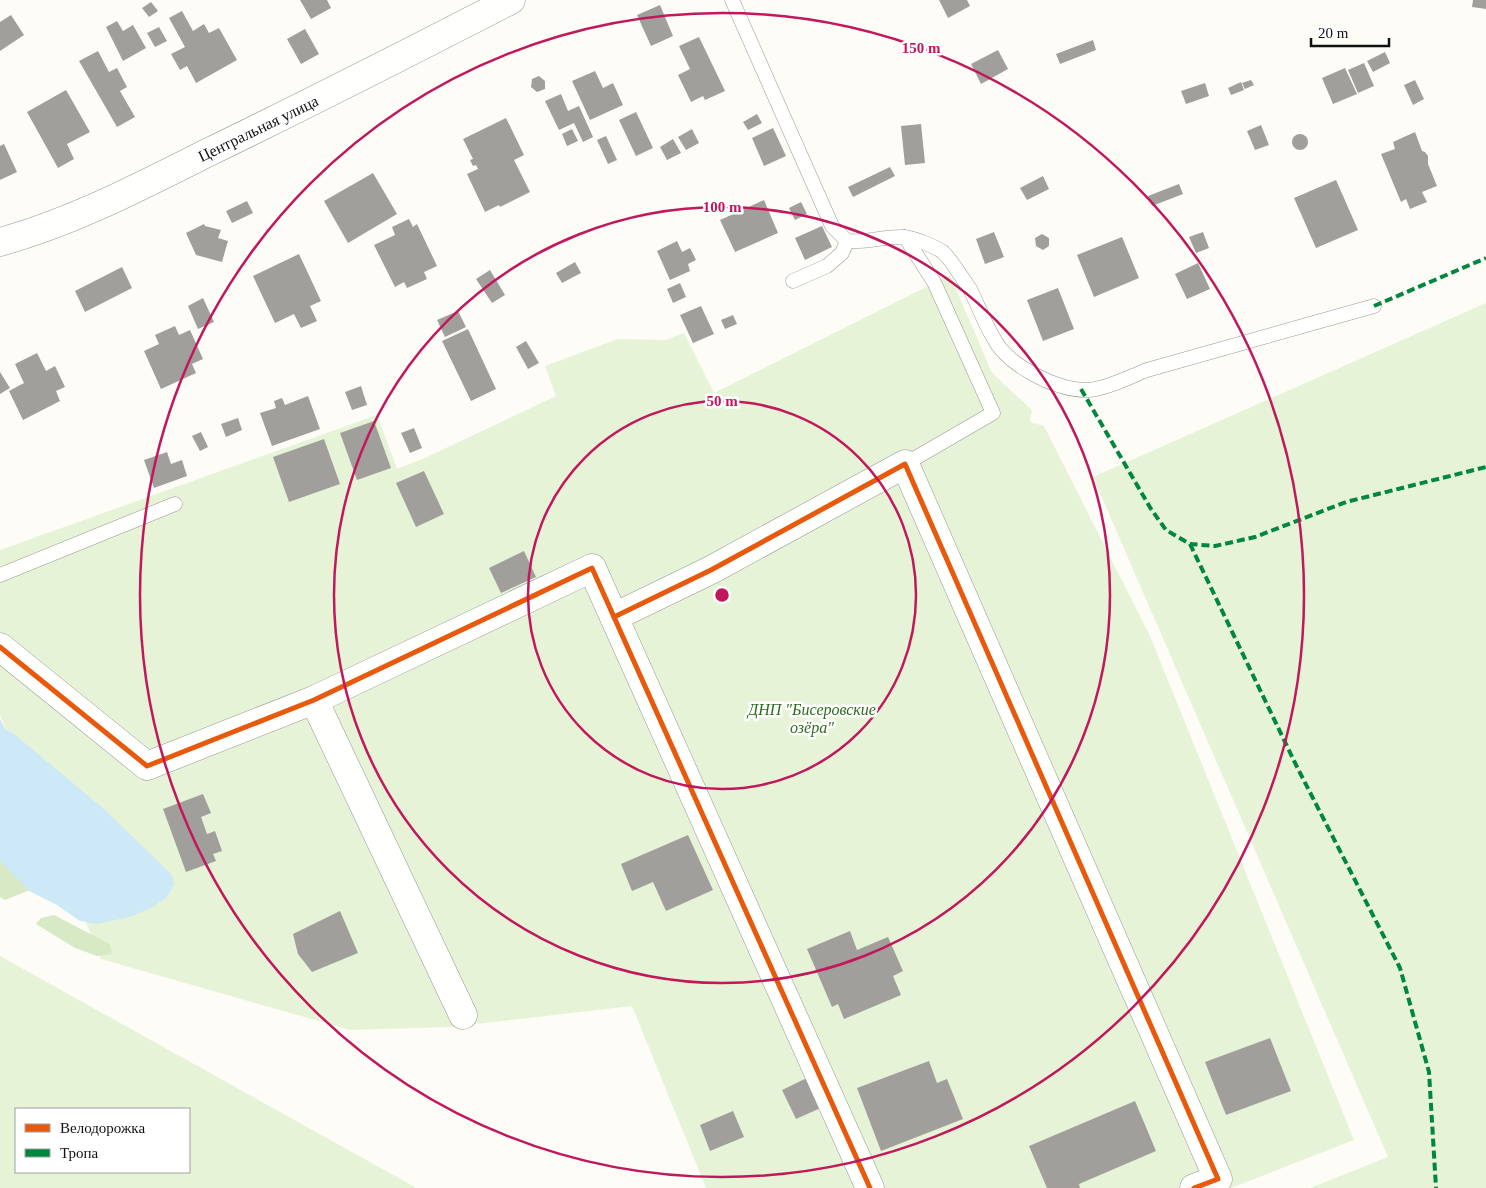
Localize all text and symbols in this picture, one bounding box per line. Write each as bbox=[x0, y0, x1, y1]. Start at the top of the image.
scale bar bbox=[1311, 15, 1388, 47]
text: 20 m bbox=[1318, 25, 1349, 41]
text: 150 m bbox=[902, 40, 941, 56]
street label: Центральная улица bbox=[195, 92, 321, 166]
text: 100 m bbox=[703, 199, 742, 215]
text: 50 m bbox=[706, 393, 738, 409]
centre of rings bbox=[713, 586, 731, 604]
park label: ДНП "Бисеровские озёра" bbox=[746, 701, 876, 737]
legend bbox=[15, 1108, 190, 1173]
text: Велодорожка bbox=[60, 1120, 145, 1136]
text: Тропа bbox=[60, 1145, 99, 1161]

